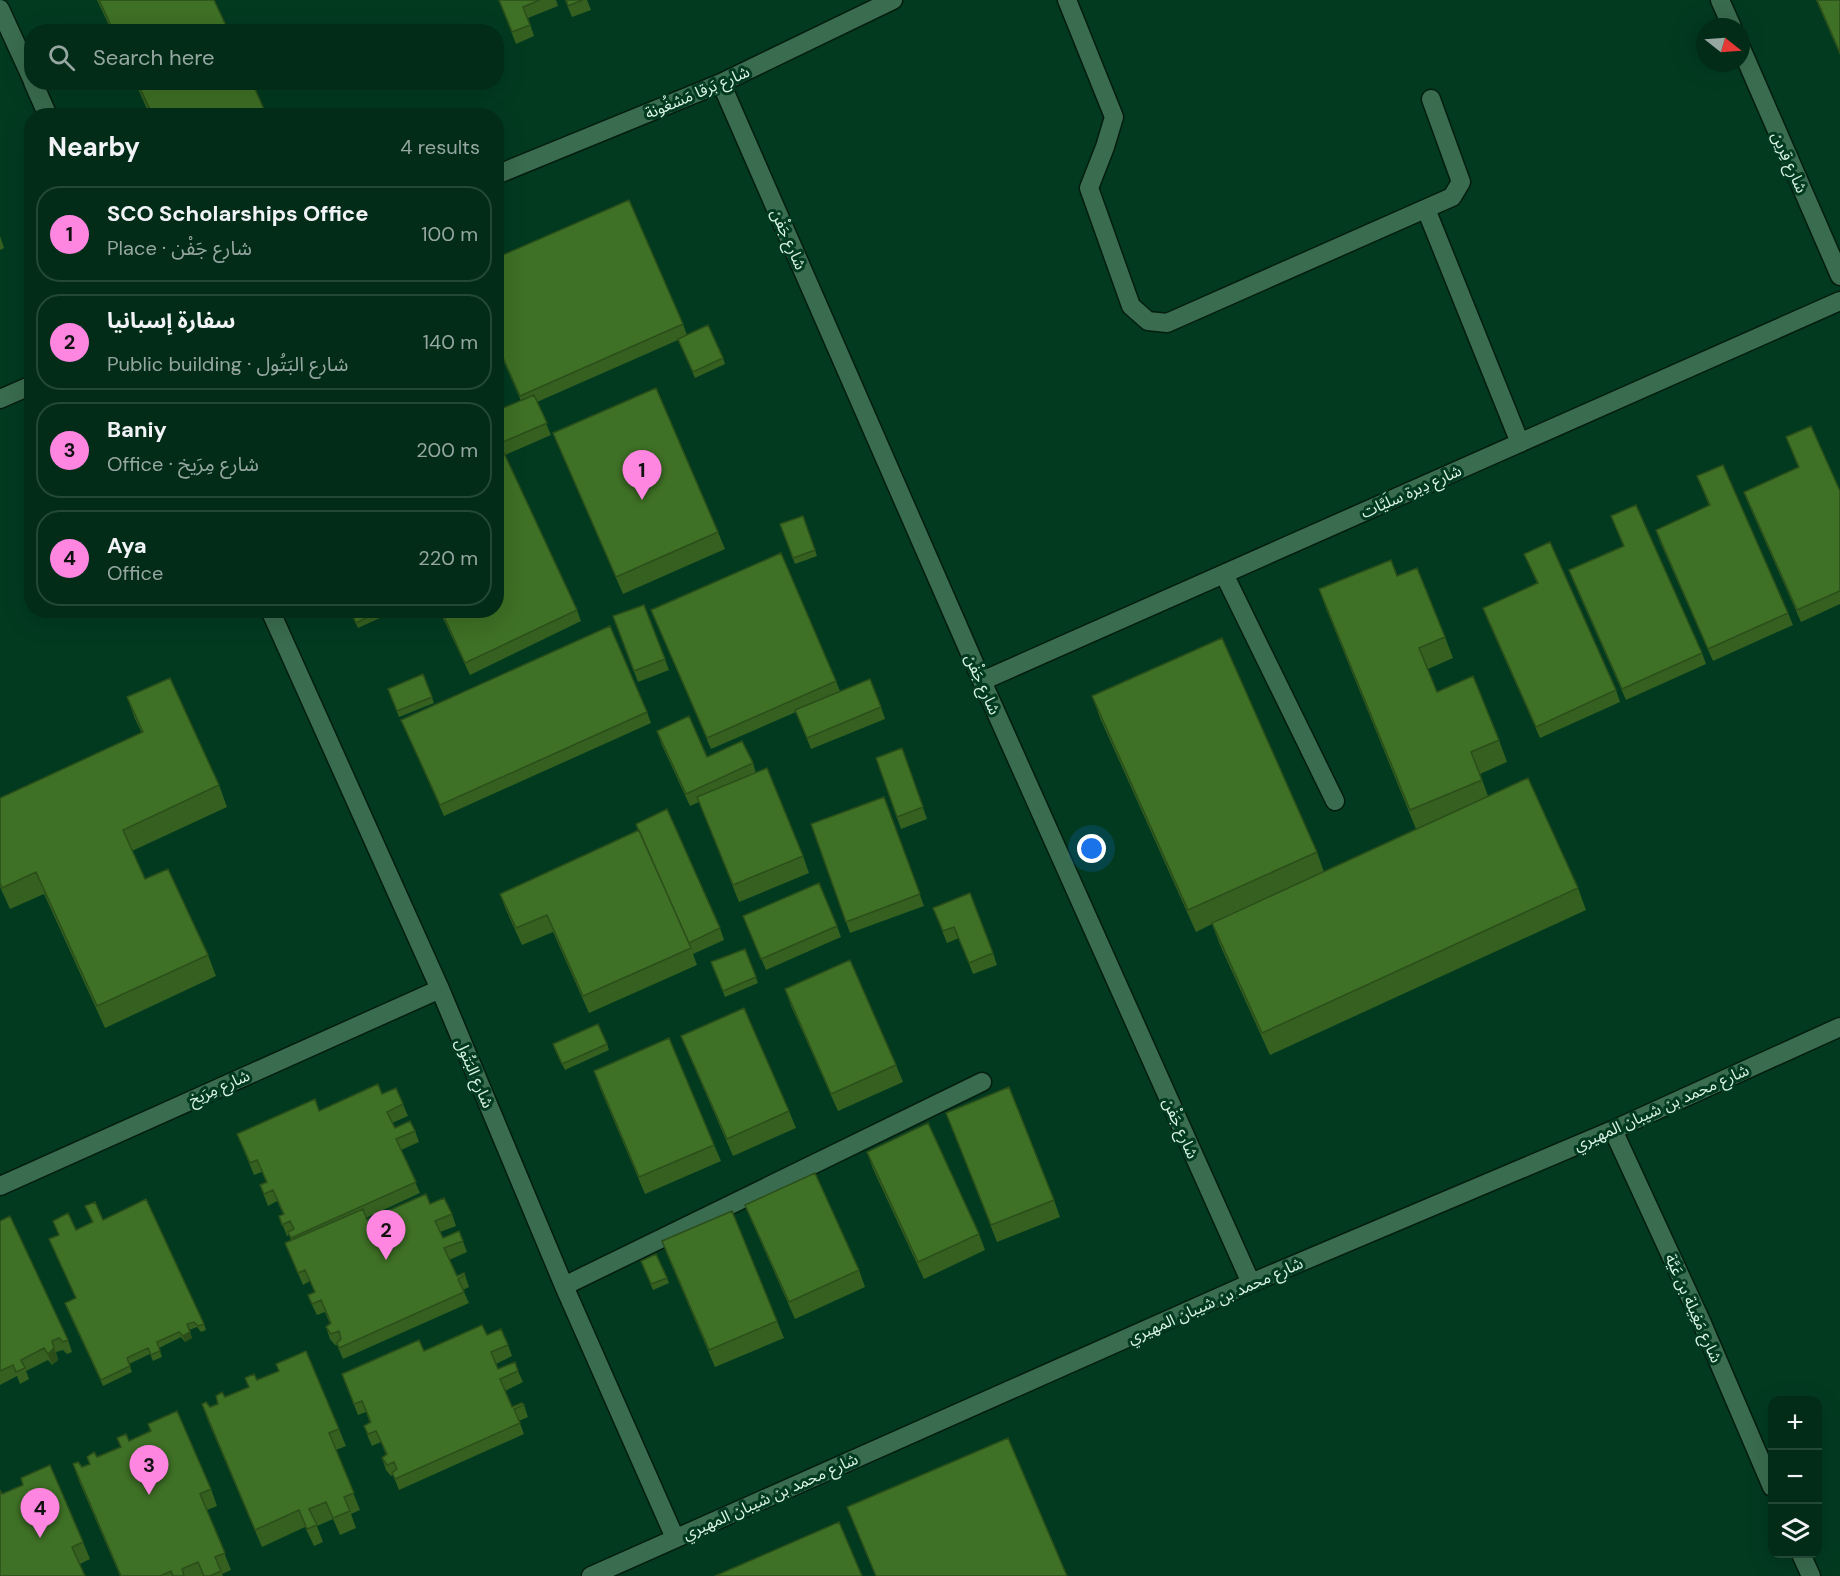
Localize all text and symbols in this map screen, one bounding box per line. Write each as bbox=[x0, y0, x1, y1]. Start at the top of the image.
north arrow bbox=[1696, 18, 1750, 72]
search box bbox=[24, 24, 504, 90]
icon: search bbox=[45, 41, 78, 74]
text: Search here bbox=[93, 43, 214, 72]
street label: شارع بَرقا مَشغُونة bbox=[642, 61, 753, 126]
street label: شارع قِرين bbox=[1765, 128, 1812, 197]
text: Nearby bbox=[48, 130, 140, 164]
text: 4 results bbox=[400, 134, 480, 160]
text: SCO Scholarships Office bbox=[107, 199, 368, 228]
street label: شارع جَفْن bbox=[764, 205, 811, 274]
text: 1 bbox=[66, 221, 73, 247]
text: 100 m bbox=[421, 221, 478, 247]
text: Place · شارع جَفْن bbox=[107, 235, 252, 261]
text: سفارة إسبانيا bbox=[107, 306, 235, 335]
text: 2 bbox=[64, 329, 75, 355]
text: 140 m bbox=[423, 329, 478, 355]
text: Public building · شارع البَتُول bbox=[107, 351, 348, 377]
text: Baniy bbox=[107, 415, 167, 444]
text: 3 bbox=[63, 437, 76, 463]
text: 200 m bbox=[416, 437, 478, 463]
pin: 1 bbox=[622, 450, 662, 500]
text: Office · شارع مِرَيخ bbox=[107, 451, 259, 477]
street label: شارع دِيرة سلَيَّات bbox=[1357, 460, 1466, 525]
text: Aya bbox=[107, 531, 147, 560]
text: 4 bbox=[63, 545, 76, 571]
text: 220 m bbox=[418, 545, 478, 571]
text: Office bbox=[107, 560, 163, 586]
street label: شارع جَفْن bbox=[958, 650, 1005, 719]
your location bbox=[1077, 834, 1106, 863]
street label: شارع البَتُول bbox=[449, 1035, 499, 1112]
street label: شارع محمد بن شيبان المهيري bbox=[1570, 1059, 1753, 1158]
street label: شارع مِرَيخ bbox=[185, 1065, 254, 1112]
street label: شارع جَفْن bbox=[1156, 1094, 1203, 1163]
pin: 2 bbox=[366, 1210, 406, 1260]
street label: شارع مَغِيلة بن عَيَّة bbox=[1658, 1250, 1727, 1367]
street label: شارع محمد بن شيبان المهيري bbox=[1124, 1252, 1307, 1351]
map controls bbox=[1768, 1396, 1822, 1558]
button: + bbox=[1768, 1396, 1822, 1450]
pin: 3 bbox=[130, 1446, 168, 1495]
street label: شارع محمد بن شيبان المهيري bbox=[679, 1448, 862, 1547]
button: − bbox=[1768, 1450, 1822, 1504]
pin: 4 bbox=[20, 1488, 60, 1538]
button: layers bbox=[1768, 1504, 1822, 1558]

